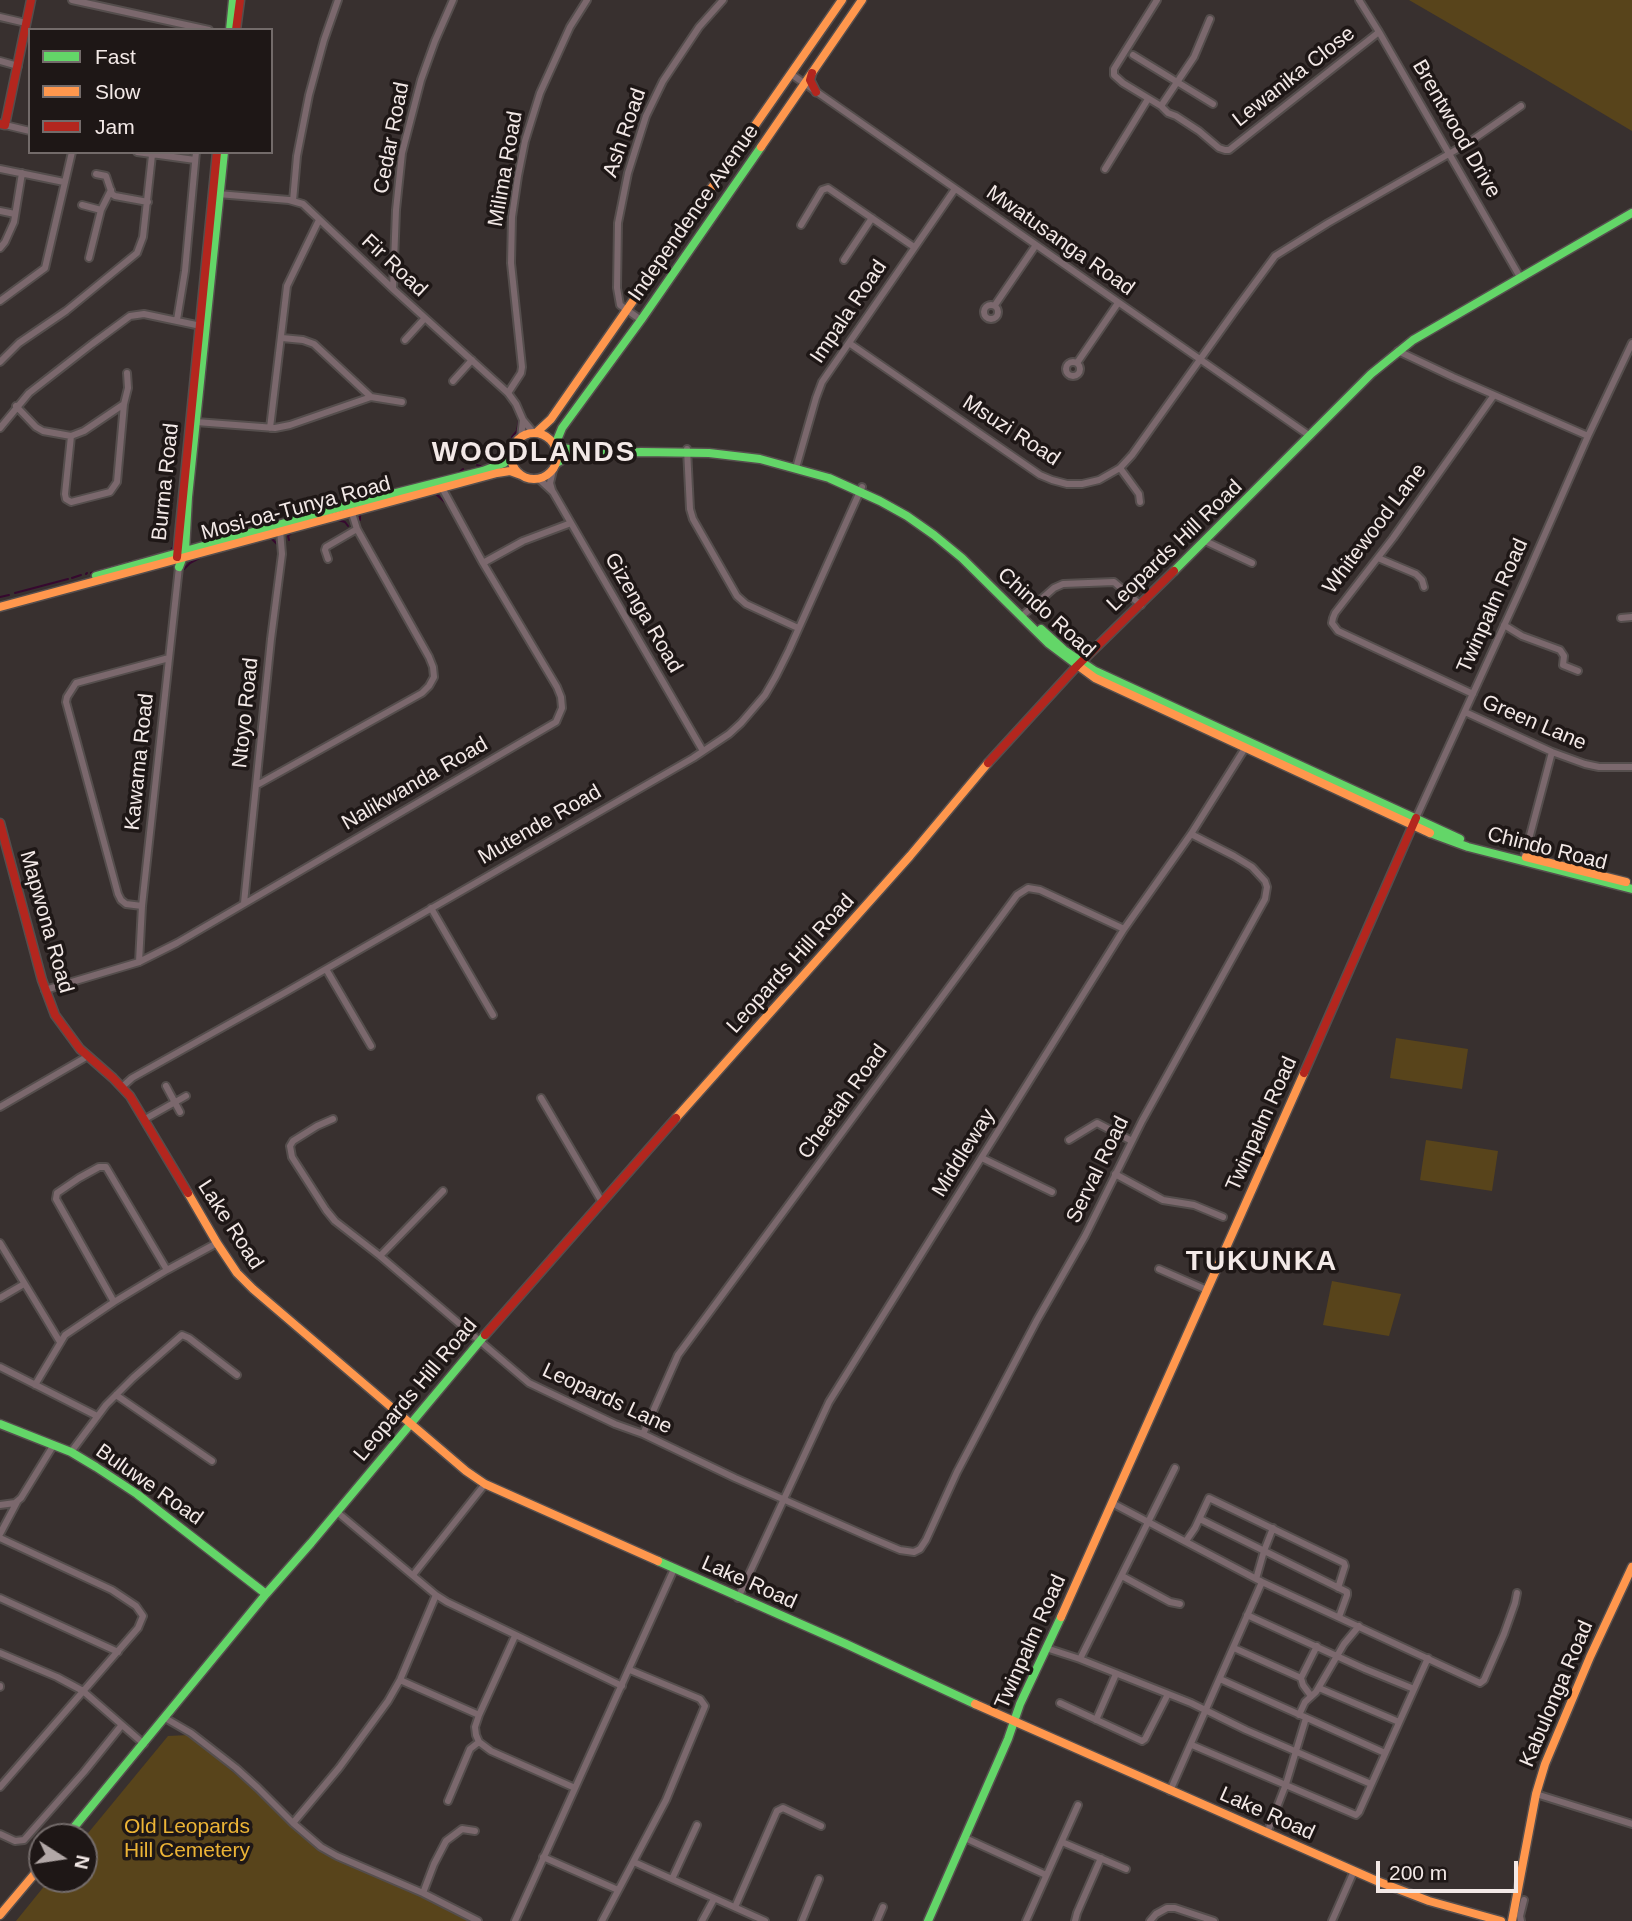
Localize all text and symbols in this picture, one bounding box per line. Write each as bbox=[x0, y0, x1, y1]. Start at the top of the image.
street label: Lewanika Close bbox=[1228, 21, 1360, 133]
legend bbox=[28, 28, 273, 154]
text: Fast bbox=[95, 45, 136, 68]
street label: Brentwood Drive bbox=[1406, 55, 1506, 203]
text: Slow bbox=[95, 80, 141, 103]
street label: Cedar Road bbox=[369, 80, 415, 196]
street label: Ash Road bbox=[598, 85, 652, 181]
street label: Milima Road bbox=[483, 109, 529, 229]
text: Jam bbox=[95, 115, 135, 138]
street label: Independence Avenue bbox=[624, 120, 764, 306]
street label: Mwatusanga Road bbox=[981, 180, 1139, 302]
street label: Fir Road bbox=[356, 229, 432, 303]
street label: Impala Road bbox=[805, 256, 893, 368]
street label: Msuzi Road bbox=[958, 390, 1064, 472]
street label: Burma Road bbox=[147, 422, 185, 542]
district label: WOODLANDS bbox=[433, 436, 635, 470]
street label: Whitewood Lane bbox=[1318, 459, 1432, 599]
street label: Mosi-oa-Tunya Road bbox=[198, 472, 394, 546]
street label: Leopards Hill Road bbox=[1102, 475, 1248, 617]
street label: Twinpalm Road bbox=[1452, 535, 1534, 677]
street label: Gizenga Road bbox=[599, 549, 687, 677]
street label: Chindo Road bbox=[992, 563, 1100, 663]
street label: Ntoyo Road bbox=[228, 657, 264, 769]
street label: Green Lane bbox=[1478, 690, 1590, 756]
street label: Kawama Road bbox=[120, 692, 160, 832]
street label: Nalikwanda Road bbox=[337, 732, 493, 836]
street label: Mutende Road bbox=[474, 780, 606, 870]
street label: Chindo Road bbox=[1484, 822, 1610, 876]
street label: Mapwona Road bbox=[14, 848, 78, 996]
street label: Leopards Hill Road bbox=[722, 889, 860, 1039]
street label: Cheetah Road bbox=[793, 1040, 893, 1164]
street label: Twinpalm Road bbox=[1221, 1053, 1303, 1195]
street label: Middleway bbox=[927, 1104, 1001, 1202]
street label: Serval Road bbox=[1061, 1113, 1135, 1227]
street label: Lake Road bbox=[192, 1176, 268, 1274]
district label: TUKUNKA bbox=[1187, 1245, 1337, 1279]
street label: Leopards Hill Road bbox=[349, 1313, 483, 1467]
street label: Leopards Lane bbox=[538, 1358, 676, 1440]
street label: Buluwe Road bbox=[91, 1439, 207, 1531]
street label: Lake Road bbox=[697, 1551, 801, 1615]
street label: Twinpalm Road bbox=[990, 1571, 1072, 1713]
street label: Kabulonga Road bbox=[1515, 1617, 1599, 1771]
street label: Lake Road bbox=[1215, 1782, 1319, 1846]
park label: Old Leopards Hill Cemetery bbox=[124, 1814, 250, 1864]
north arrow bbox=[28, 1823, 98, 1893]
scale bar bbox=[1380, 1848, 1522, 1892]
text: N bbox=[70, 1853, 94, 1871]
text: 200 m bbox=[1389, 1861, 1447, 1884]

